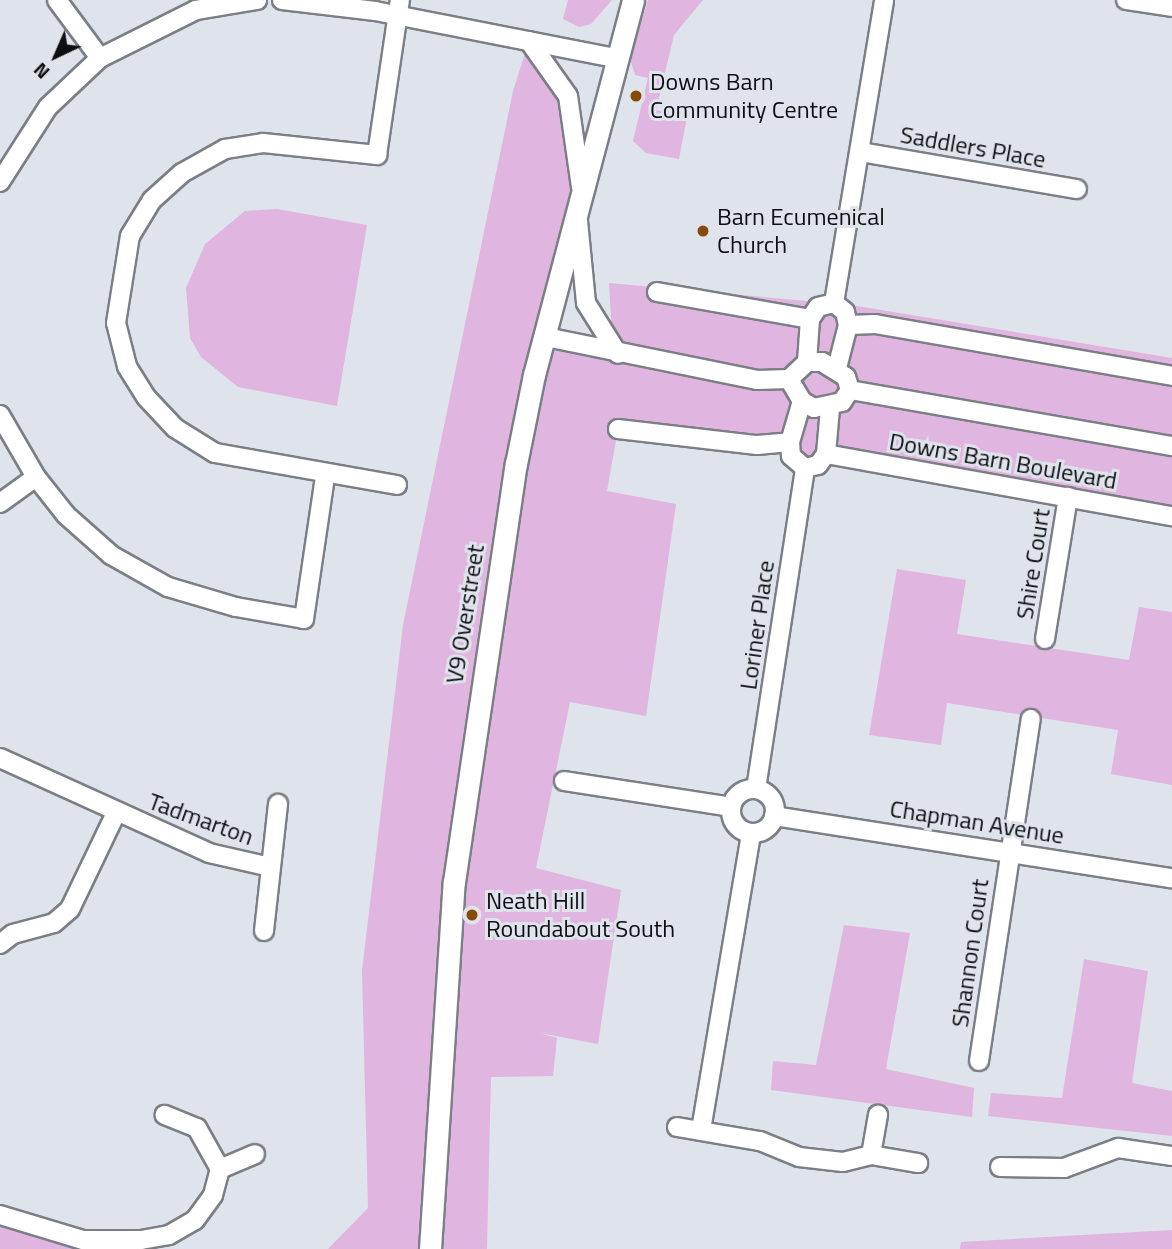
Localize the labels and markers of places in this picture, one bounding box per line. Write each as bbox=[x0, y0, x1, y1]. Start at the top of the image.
place label: Downs Barn Community Centre bbox=[650, 68, 838, 124]
marker: Downs Barn Community Centre bbox=[628, 88, 644, 104]
place label: Barn Ecumenical Church bbox=[717, 203, 885, 259]
marker: Barn Ecumenical Church bbox=[695, 223, 711, 239]
place label: Neath Hill Roundabout South bbox=[486, 887, 675, 943]
marker: Neath Hill Roundabout South bbox=[464, 907, 480, 923]

